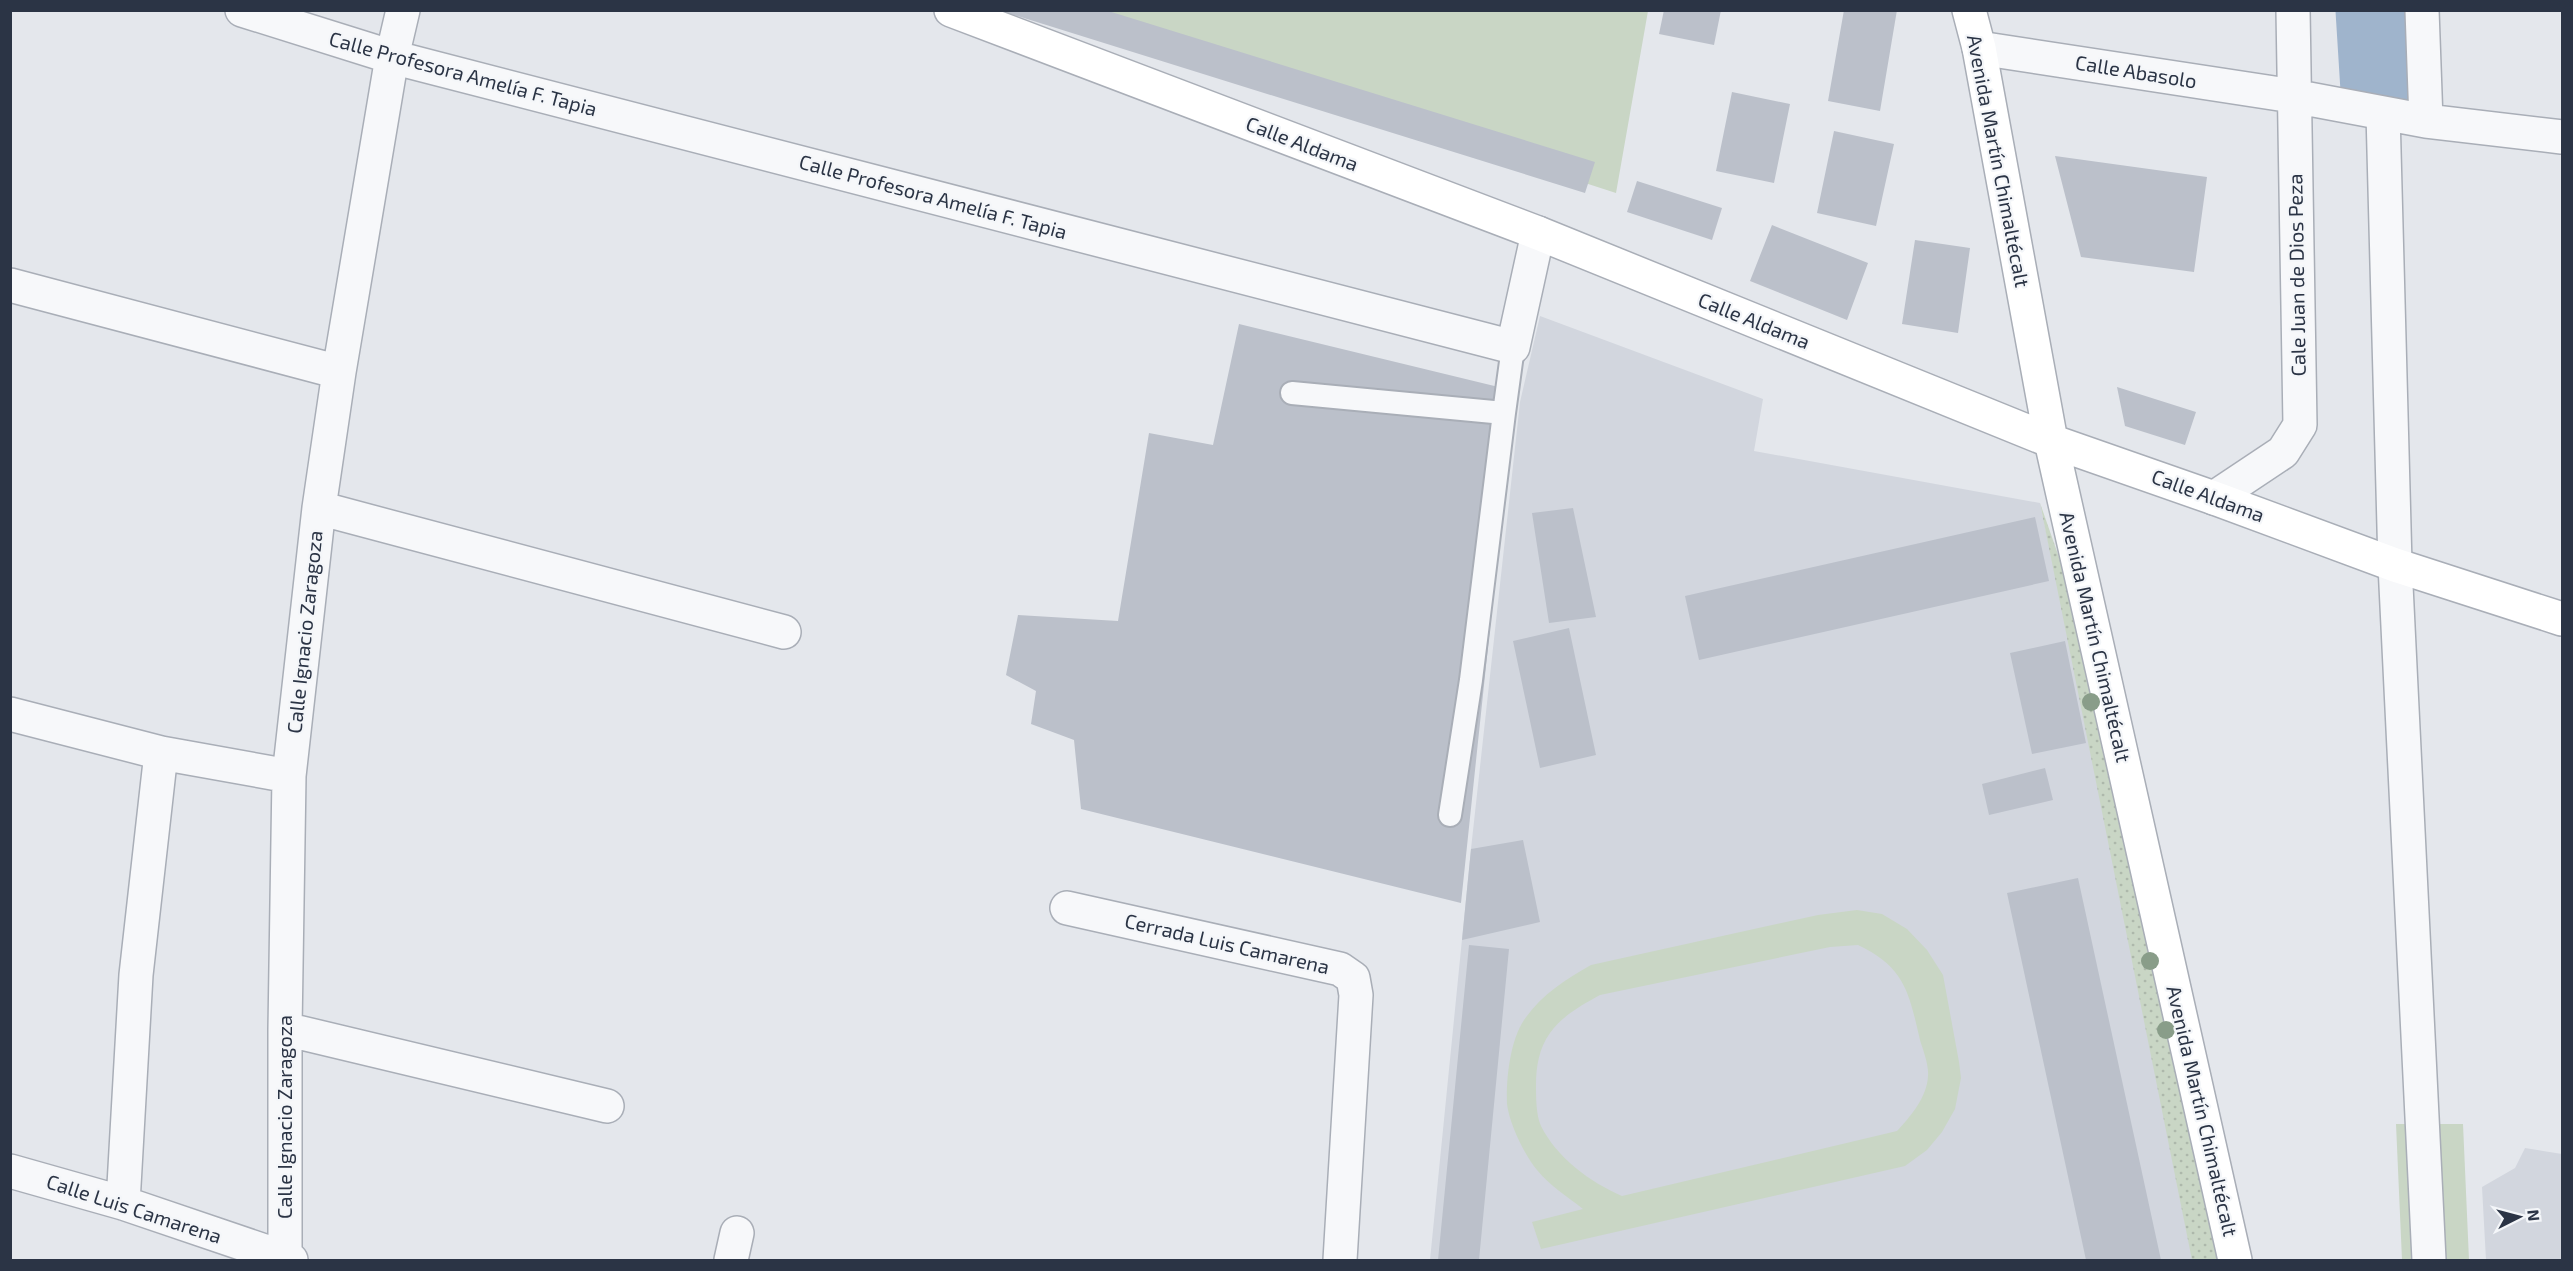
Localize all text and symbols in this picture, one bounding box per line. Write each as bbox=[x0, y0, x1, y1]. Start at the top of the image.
street label: Calle Profesora Amelía F. Tapia bbox=[327, 26, 600, 120]
street label: Avenida Martín Chimaltécalt bbox=[1963, 32, 2035, 290]
street label: Calle Abasolo bbox=[2074, 50, 2199, 92]
street label: Calle Aldama bbox=[1243, 111, 1362, 175]
street label: Calle Profesora Amelía F. Tapia bbox=[797, 149, 1070, 243]
street label: Cale Juan de Dios Peza bbox=[2282, 173, 2310, 377]
street label: Calle Aldama bbox=[1695, 287, 1814, 353]
street label: Calle Aldama bbox=[2149, 464, 2268, 527]
street label: Avenida Martín Chimaltécalt bbox=[2055, 509, 2137, 765]
street label: Calle Ignacio Zaragoza bbox=[281, 529, 327, 735]
street label: Cerrada Luis Camarena bbox=[1123, 908, 1332, 978]
street label: Avenida Martín Chimaltécalt bbox=[2162, 983, 2244, 1239]
street label: Calle Ignacio Zaragoza bbox=[272, 1015, 296, 1219]
street label: Calle Luis Camarena bbox=[44, 1168, 225, 1248]
north arrow bbox=[2489, 1187, 2549, 1247]
text: N bbox=[2524, 1209, 2544, 1222]

